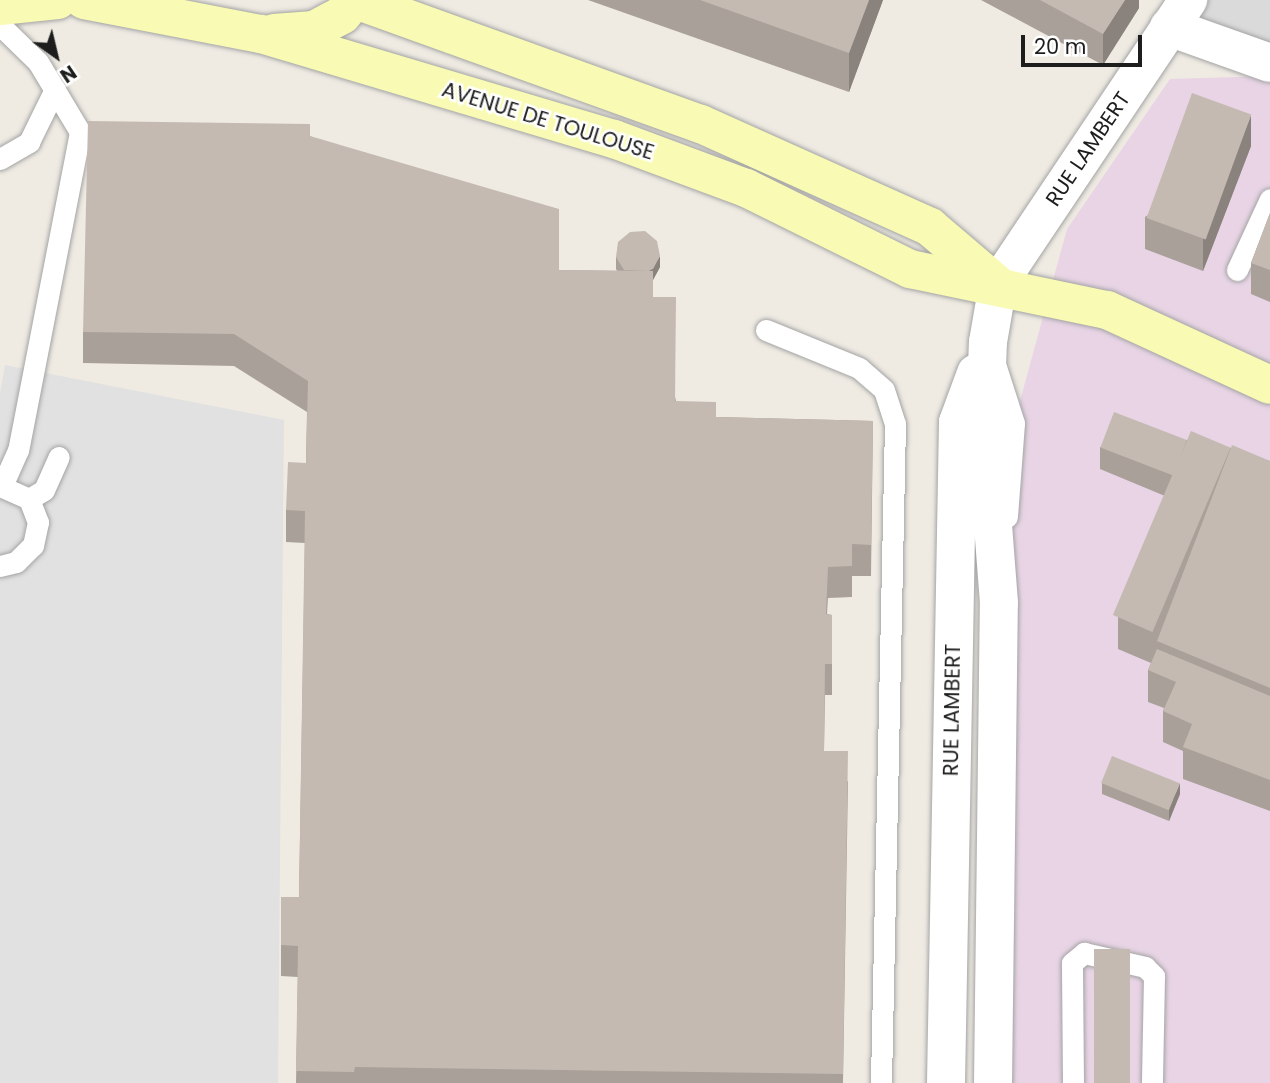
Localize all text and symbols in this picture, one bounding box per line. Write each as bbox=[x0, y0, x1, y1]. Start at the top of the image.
north arrow bbox=[21, 21, 91, 91]
scale bar bbox=[1025, 21, 1146, 65]
text: 20 m bbox=[1034, 32, 1087, 61]
text: N bbox=[55, 59, 82, 89]
street label: AVENUE DE TOULOUSE bbox=[439, 77, 657, 165]
street label: RUE LAMBERT bbox=[1041, 87, 1135, 211]
street label: RUE LAMBERT bbox=[938, 644, 966, 776]

